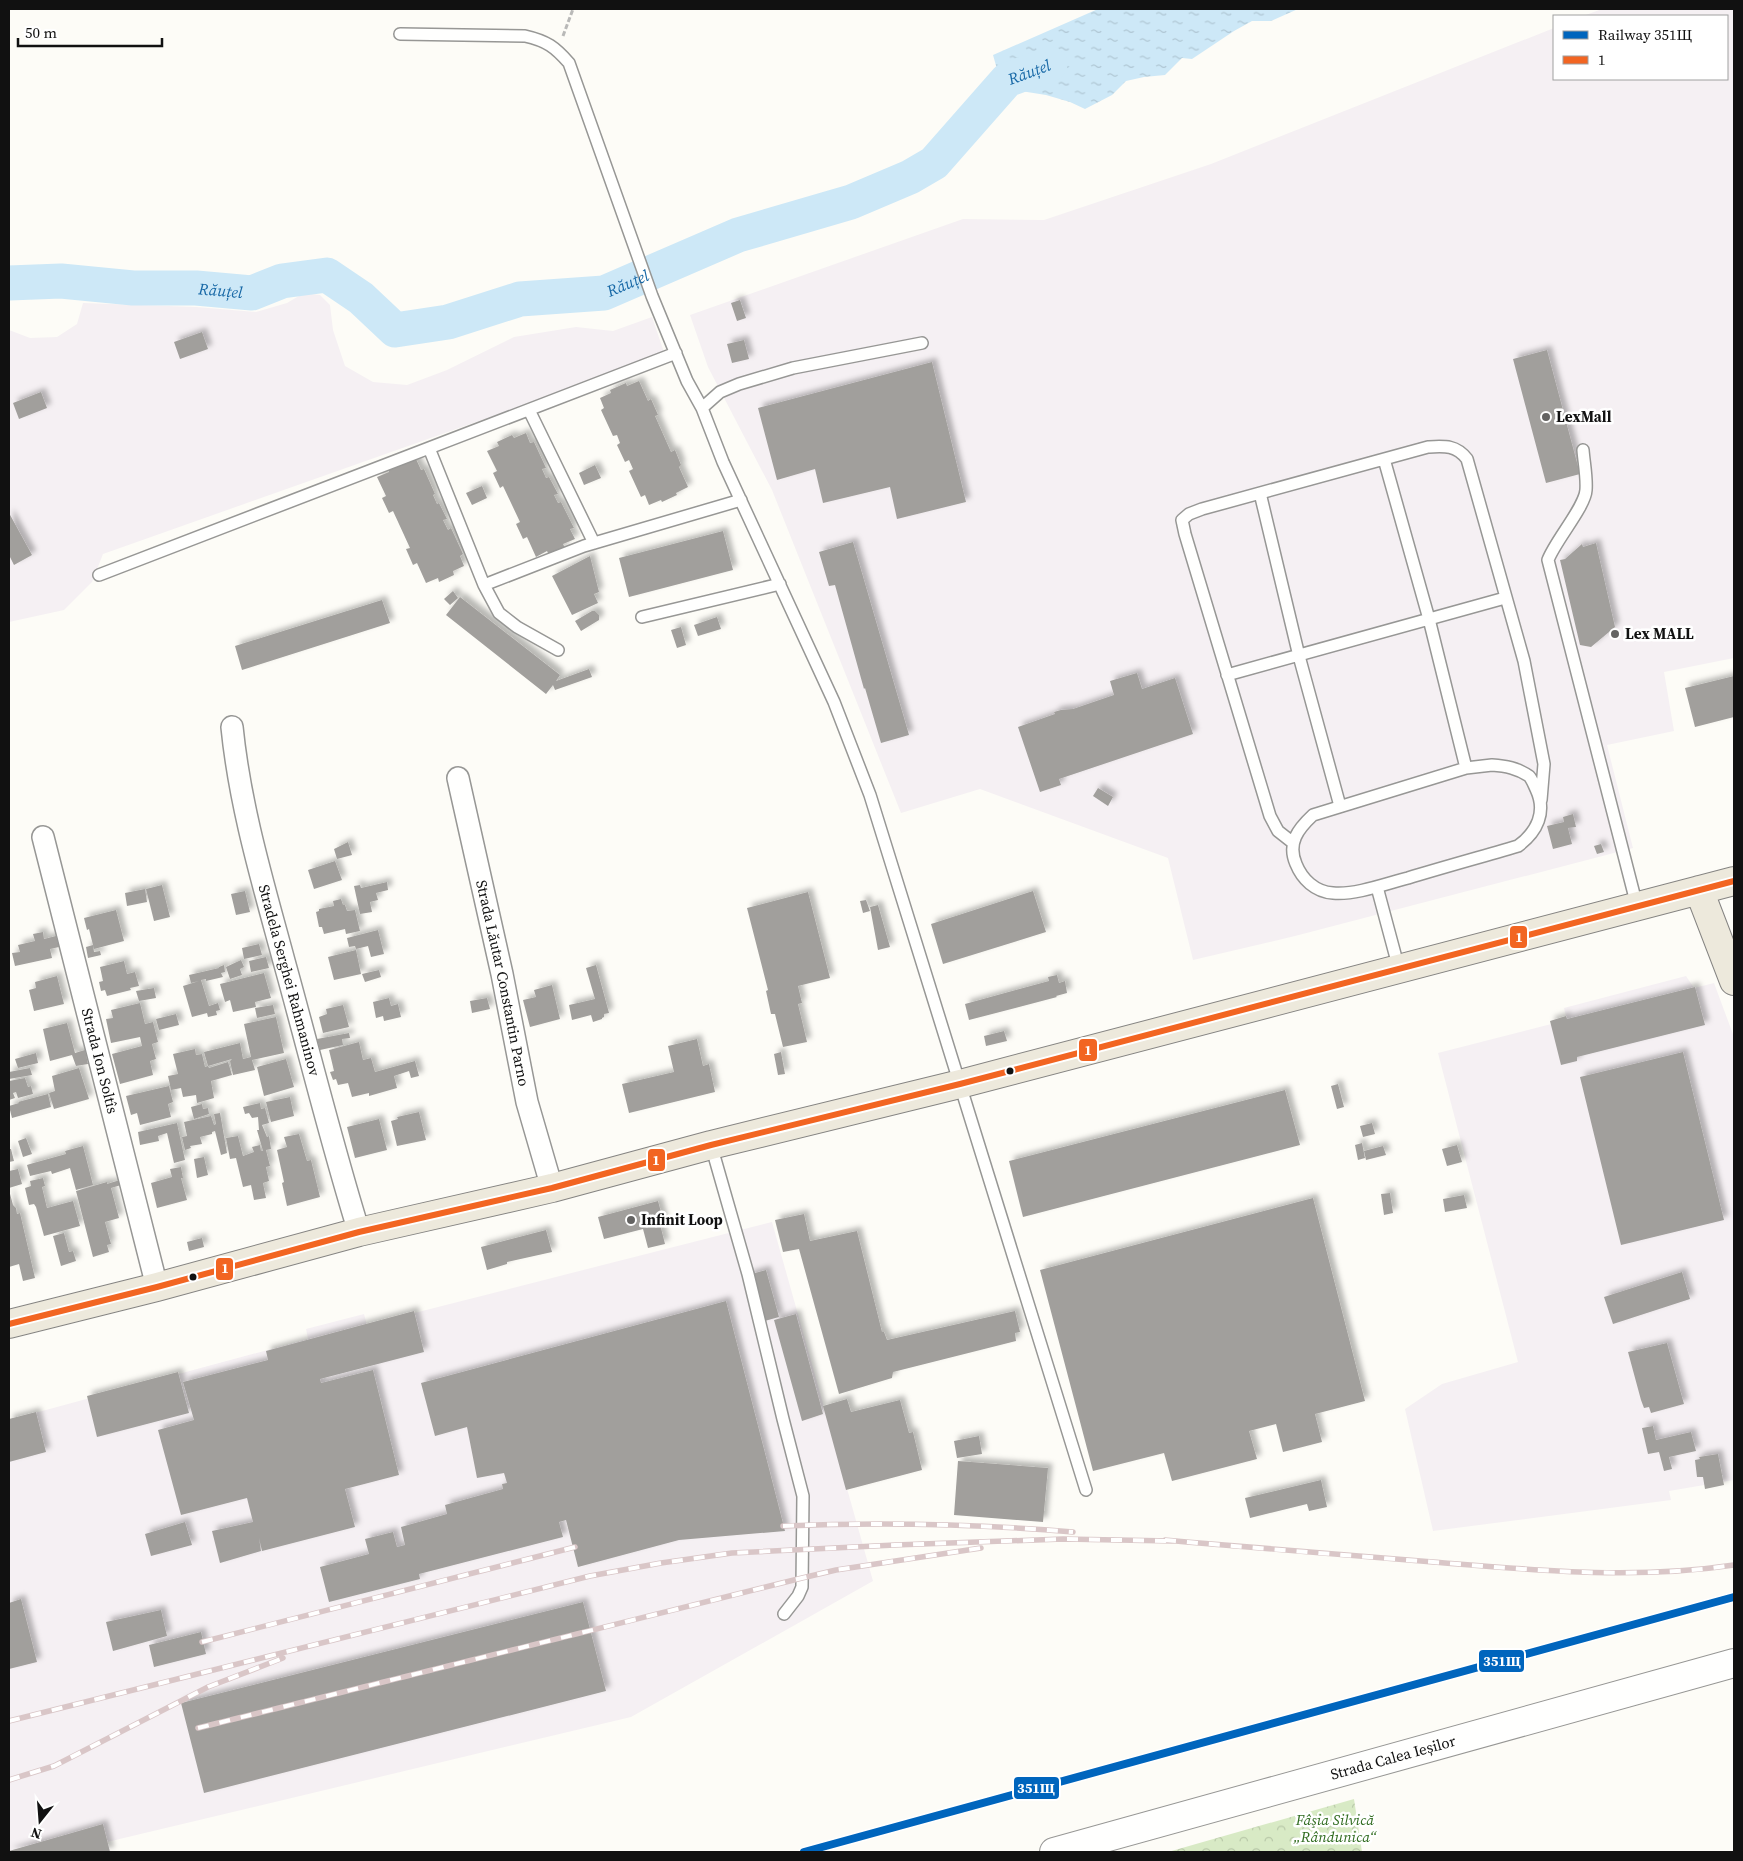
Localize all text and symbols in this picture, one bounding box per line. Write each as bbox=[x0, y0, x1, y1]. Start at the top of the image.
scale bar bbox=[18, 15, 161, 47]
legend bbox=[1553, 15, 1728, 80]
text: 50 m bbox=[25, 22, 57, 43]
text: Railway 351Щ bbox=[1598, 24, 1693, 45]
text: 1 bbox=[1598, 49, 1606, 70]
water label: Răuțel bbox=[1004, 54, 1054, 90]
water label: Răuțel bbox=[602, 264, 652, 302]
water label: Răuțel bbox=[197, 277, 244, 303]
place label: LexMall bbox=[1556, 406, 1612, 427]
marker: LexMall bbox=[1540, 411, 1552, 423]
place label: Lex MALL bbox=[1625, 623, 1694, 644]
marker: Lex MALL bbox=[1609, 628, 1621, 640]
street label: Strada Lăutar Constantin Parno bbox=[471, 878, 535, 1088]
street label: Stradela Serghei Rahmaninov bbox=[254, 882, 326, 1079]
line badge: 1 bbox=[1509, 925, 1528, 949]
text: 1 bbox=[1515, 927, 1523, 947]
street label: Strada Ion Soltîs bbox=[77, 1006, 124, 1116]
line badge: 1 bbox=[1078, 1038, 1098, 1062]
text: 1 bbox=[1084, 1040, 1092, 1060]
unlabelled marker bbox=[1005, 1066, 1015, 1076]
line badge: 1 bbox=[647, 1148, 666, 1172]
text: 1 bbox=[652, 1150, 660, 1170]
place label: Infinit Loop bbox=[641, 1209, 723, 1230]
marker: Infinit Loop bbox=[625, 1214, 637, 1226]
line badge: 1 bbox=[215, 1257, 234, 1281]
text: 1 bbox=[221, 1258, 229, 1278]
unlabelled marker bbox=[188, 1272, 198, 1282]
line badge: 351Щ bbox=[1478, 1649, 1525, 1673]
text: 351Щ bbox=[1483, 1651, 1521, 1671]
street label: Strada Calea Ieșilor bbox=[1328, 1730, 1459, 1785]
line badge: 351Щ bbox=[1013, 1776, 1060, 1800]
text: 351Щ bbox=[1017, 1778, 1055, 1798]
north arrow bbox=[15, 1796, 65, 1846]
park label: Fâşia Silvică „Rândunica“ bbox=[1293, 1809, 1377, 1847]
text: N bbox=[28, 1822, 44, 1844]

